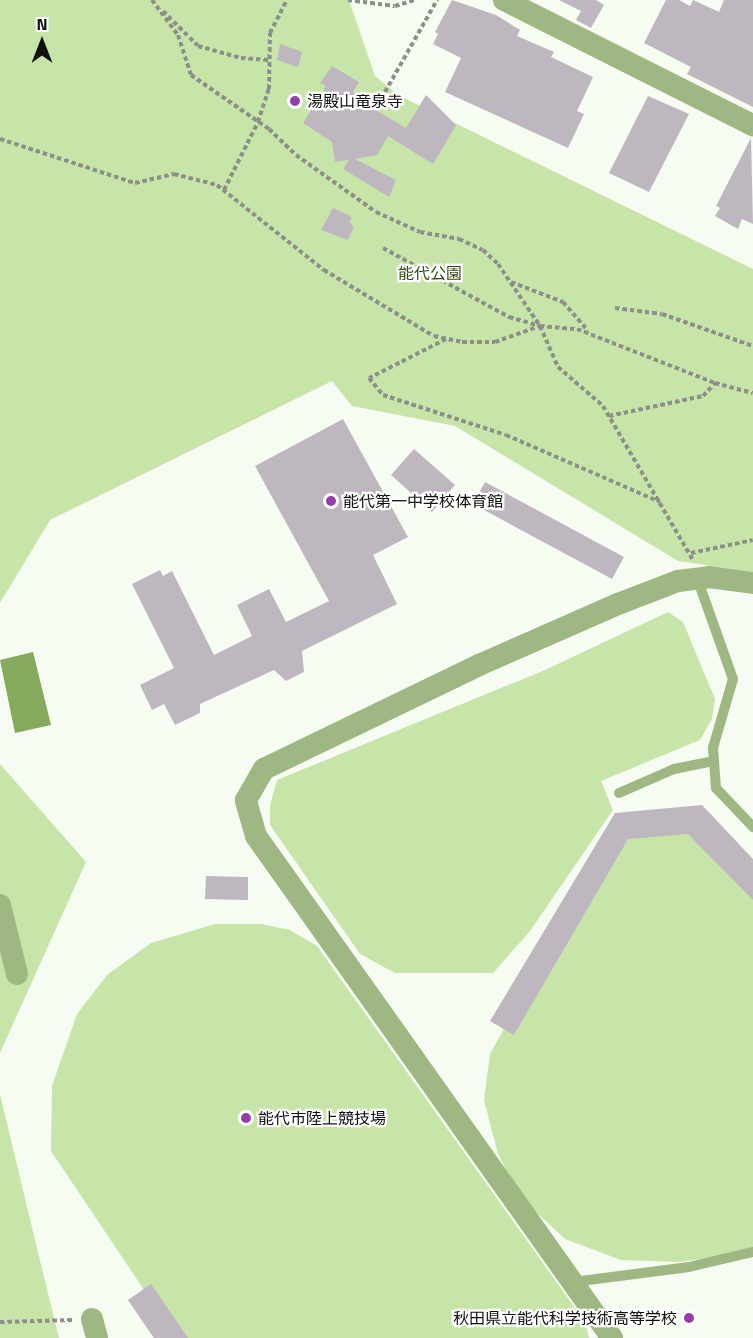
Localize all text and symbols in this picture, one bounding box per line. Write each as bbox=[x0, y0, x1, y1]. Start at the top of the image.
north arrow bbox=[12, 12, 72, 72]
text: N bbox=[36, 12, 48, 36]
place label: 湯殿山竜泉寺 bbox=[307, 91, 403, 111]
marker: 湯殿山竜泉寺 bbox=[288, 94, 302, 108]
park label: 能代公園 bbox=[398, 263, 462, 283]
place label: 能代第一中学校体育館 bbox=[343, 491, 503, 511]
marker: 能代第一中学校体育館 bbox=[324, 494, 338, 508]
place label: 能代市陸上競技場 bbox=[258, 1108, 386, 1128]
marker: 能代市陸上競技場 bbox=[239, 1111, 253, 1125]
place label: 秋田県立能代科学技術高等学校 bbox=[453, 1308, 677, 1328]
marker: 秋田県立能代科学技術高等学校 bbox=[682, 1311, 696, 1325]

